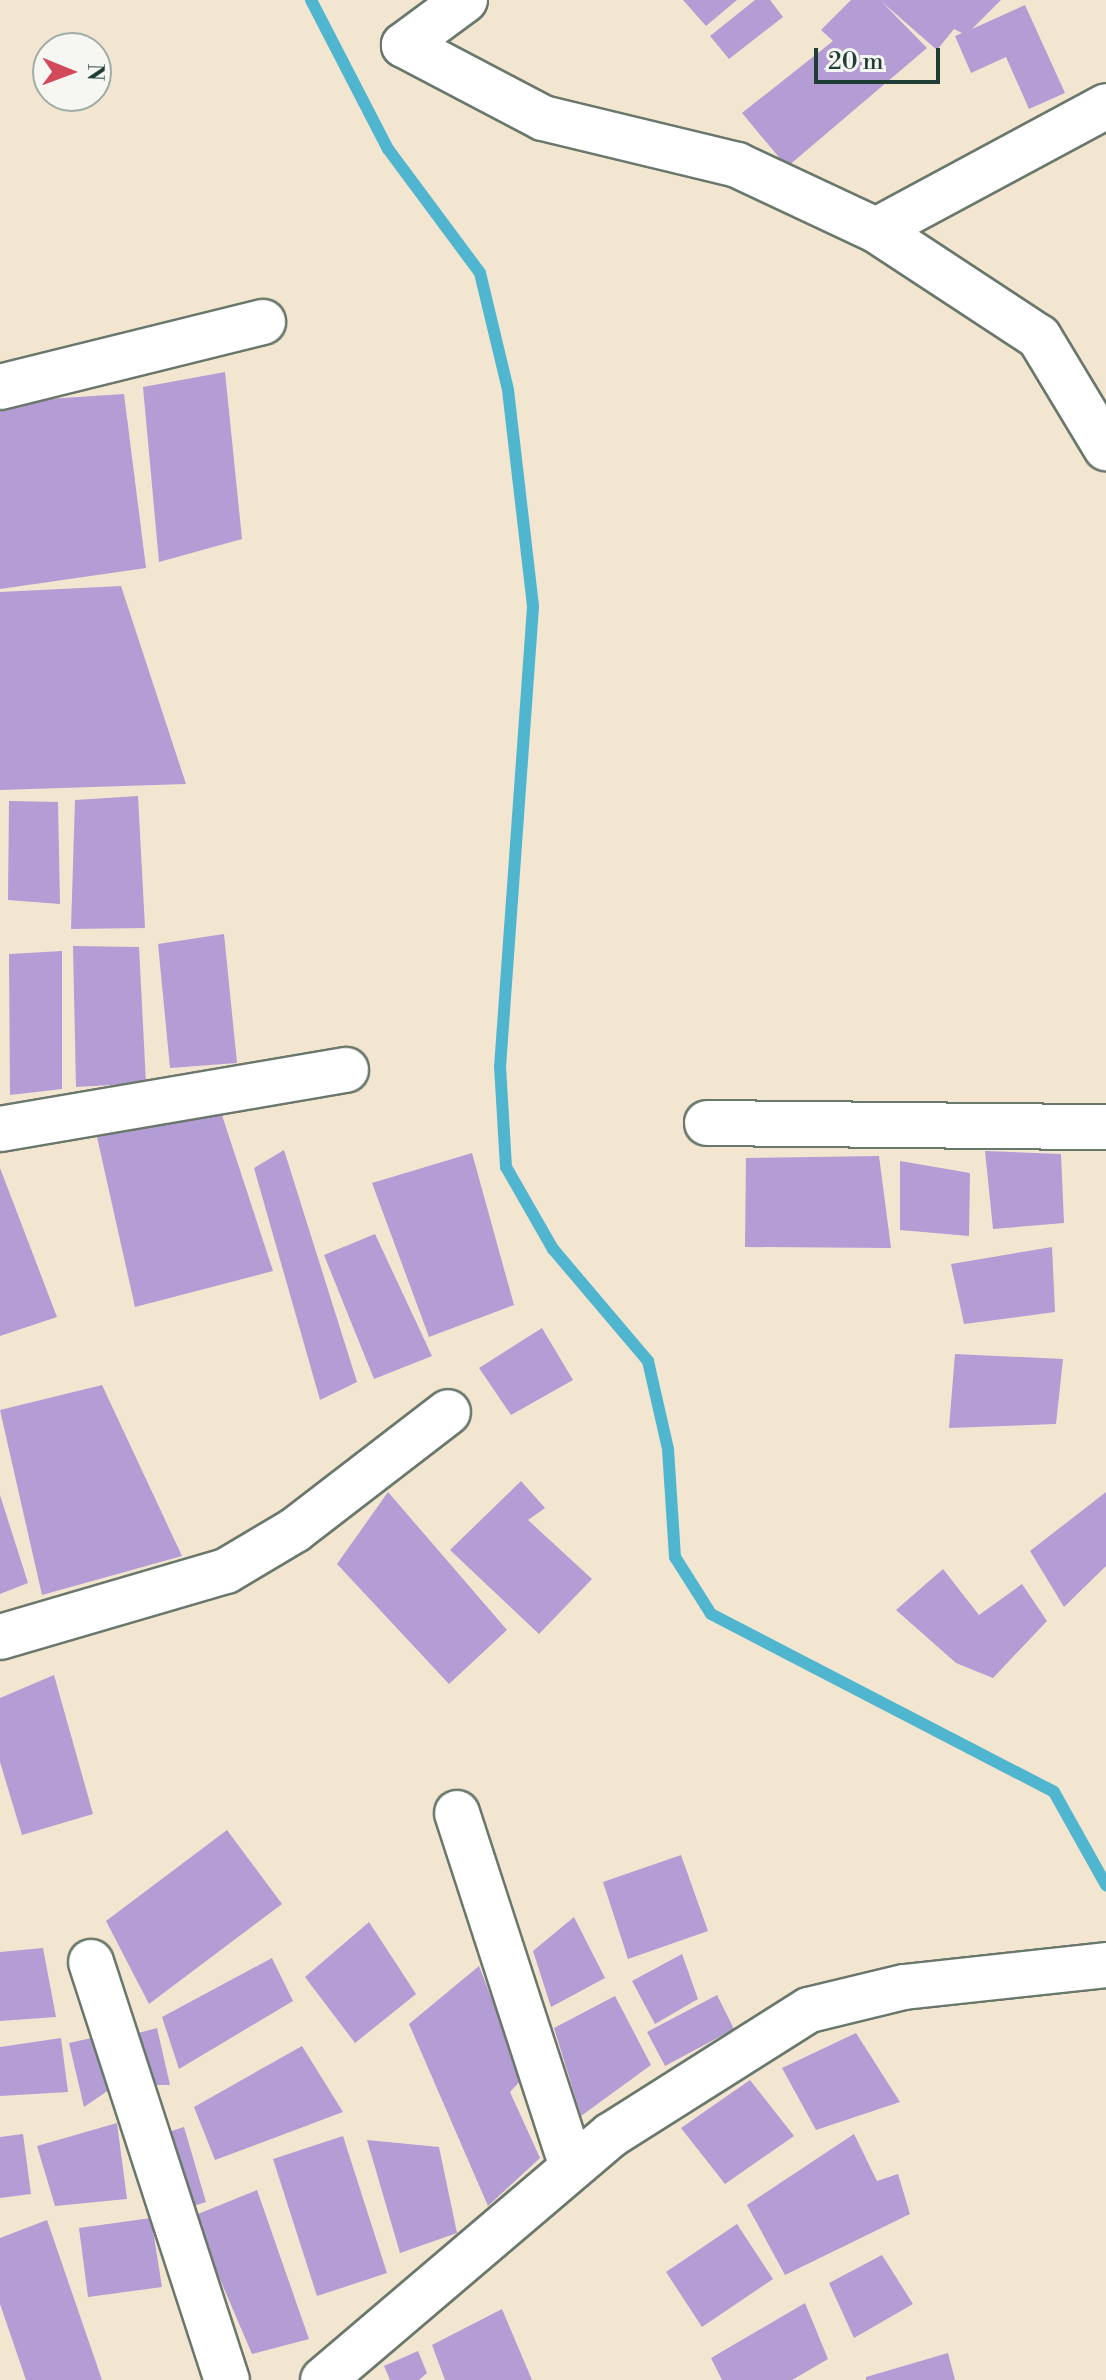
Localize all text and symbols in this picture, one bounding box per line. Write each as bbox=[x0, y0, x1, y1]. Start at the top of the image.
north arrow bbox=[32, 32, 112, 112]
scale bar bbox=[818, 32, 944, 82]
text: 20 m bbox=[828, 47, 884, 77]
text: N bbox=[81, 63, 108, 81]

